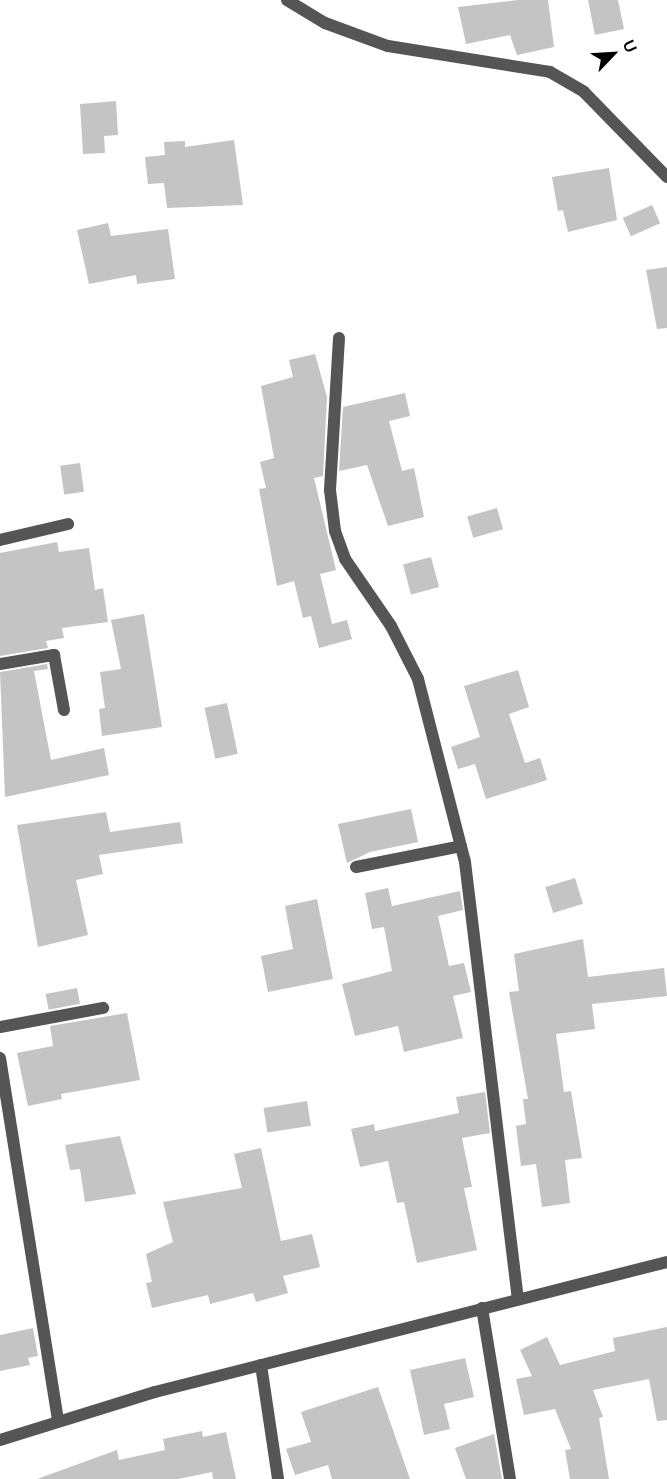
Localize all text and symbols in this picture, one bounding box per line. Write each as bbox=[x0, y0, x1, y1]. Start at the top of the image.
north arrow bbox=[583, 24, 643, 84]
text: U bbox=[617, 36, 642, 56]

